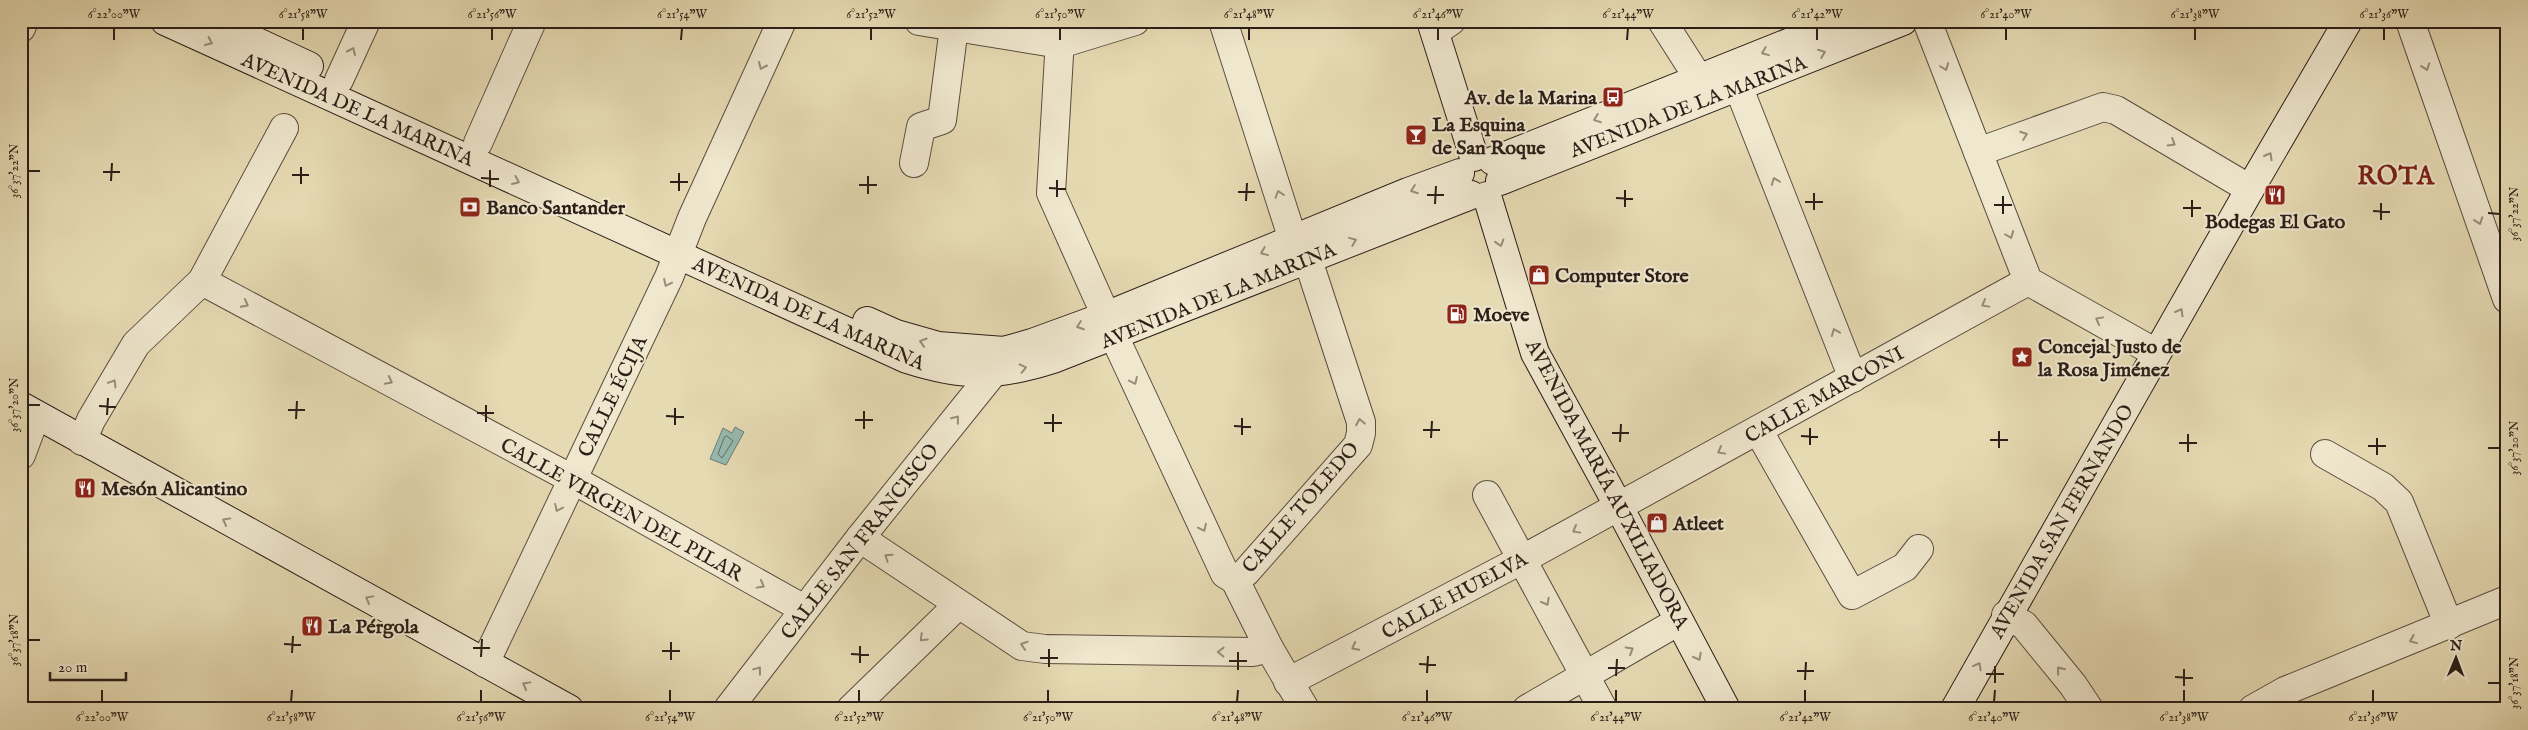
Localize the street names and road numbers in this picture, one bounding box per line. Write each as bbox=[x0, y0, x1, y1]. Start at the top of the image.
street label: AVENIDA DE LA MARINA bbox=[236, 47, 478, 173]
street label: AVENIDA DE LA MARINA bbox=[1566, 50, 1811, 165]
street label: AVENIDA DE LA MARINA bbox=[1096, 237, 1340, 355]
street label: AVENIDA DE LA MARINA bbox=[687, 251, 929, 377]
street label: CALLE ÉCIJA bbox=[573, 331, 654, 462]
street label: AVENIDA MARÍA AUXILIADORA bbox=[1519, 335, 1694, 634]
street label: CALLE MARCONI bbox=[1741, 341, 1909, 449]
street label: AVENIDA SAN FERNANDO bbox=[1984, 400, 2140, 644]
street label: CALLE VIRGEN DEL PILAR bbox=[496, 433, 748, 588]
street label: CALLE TOLEDO bbox=[1237, 437, 1365, 579]
street label: CALLE SAN FRANCISCO bbox=[776, 439, 945, 645]
street label: CALLE HUELVA bbox=[1377, 547, 1532, 645]

